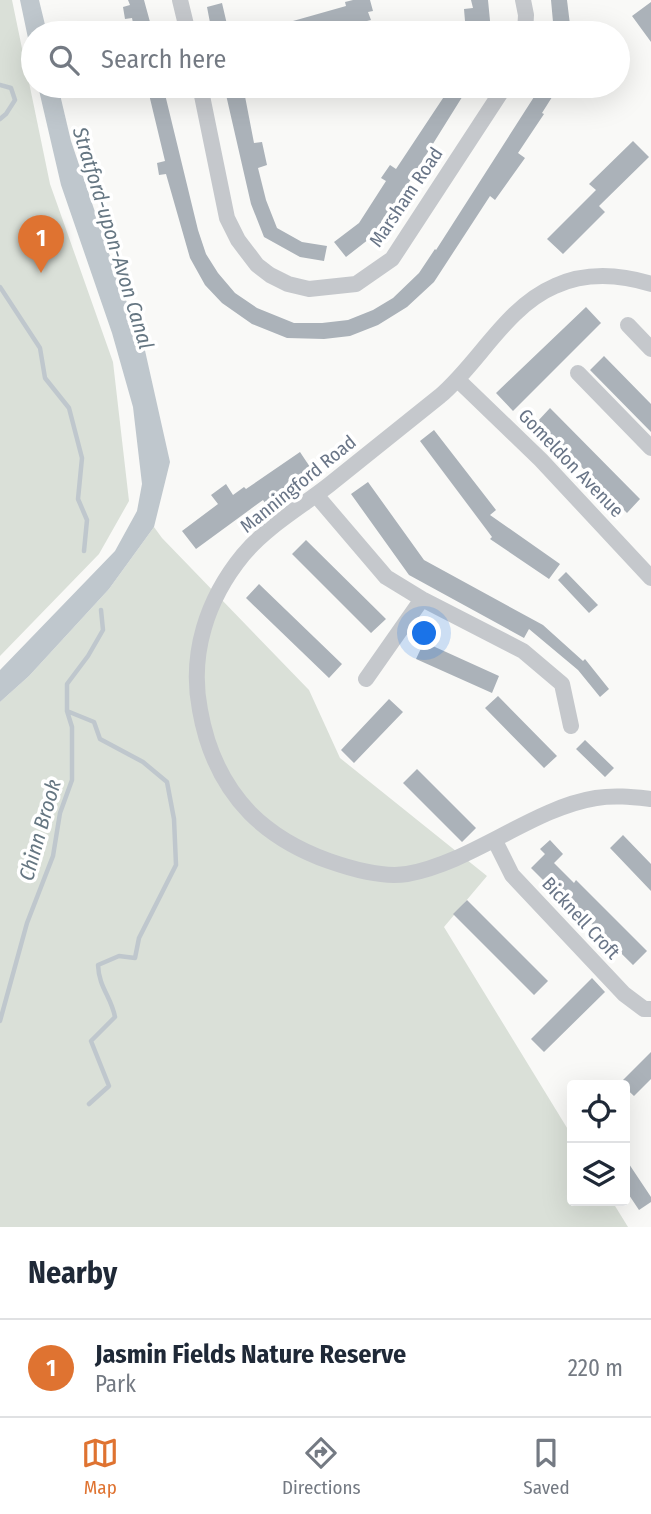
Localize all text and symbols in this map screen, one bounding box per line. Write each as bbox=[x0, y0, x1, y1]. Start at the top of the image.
search box bbox=[21, 21, 630, 98]
icon: search bbox=[45, 41, 83, 79]
text: Search here bbox=[101, 44, 226, 75]
water label: Stratford-upon-Avon Canal bbox=[67, 123, 159, 352]
street label: Marsham Road bbox=[364, 143, 448, 251]
pin: 1 bbox=[18, 215, 64, 273]
street label: Gomeldon Avenue bbox=[514, 404, 628, 522]
street label: Manningford Road bbox=[235, 430, 361, 538]
your location bbox=[407, 616, 441, 650]
water label: Chinn Brook bbox=[13, 776, 67, 884]
street label: Bicknell Croft bbox=[537, 872, 625, 964]
map controls bbox=[567, 1080, 630, 1206]
button: locate bbox=[567, 1080, 630, 1143]
button: layers bbox=[567, 1143, 630, 1206]
text: Nearby bbox=[28, 1255, 117, 1291]
text: Jasmin Fields Nature Reserve bbox=[95, 1339, 406, 1370]
text: 1 bbox=[46, 1354, 56, 1382]
text: 220 m bbox=[568, 1354, 623, 1382]
text: Park bbox=[95, 1370, 136, 1398]
tab: Map bbox=[81, 1434, 119, 1499]
tab: Directions bbox=[282, 1434, 361, 1499]
tab: Saved bbox=[523, 1434, 570, 1499]

